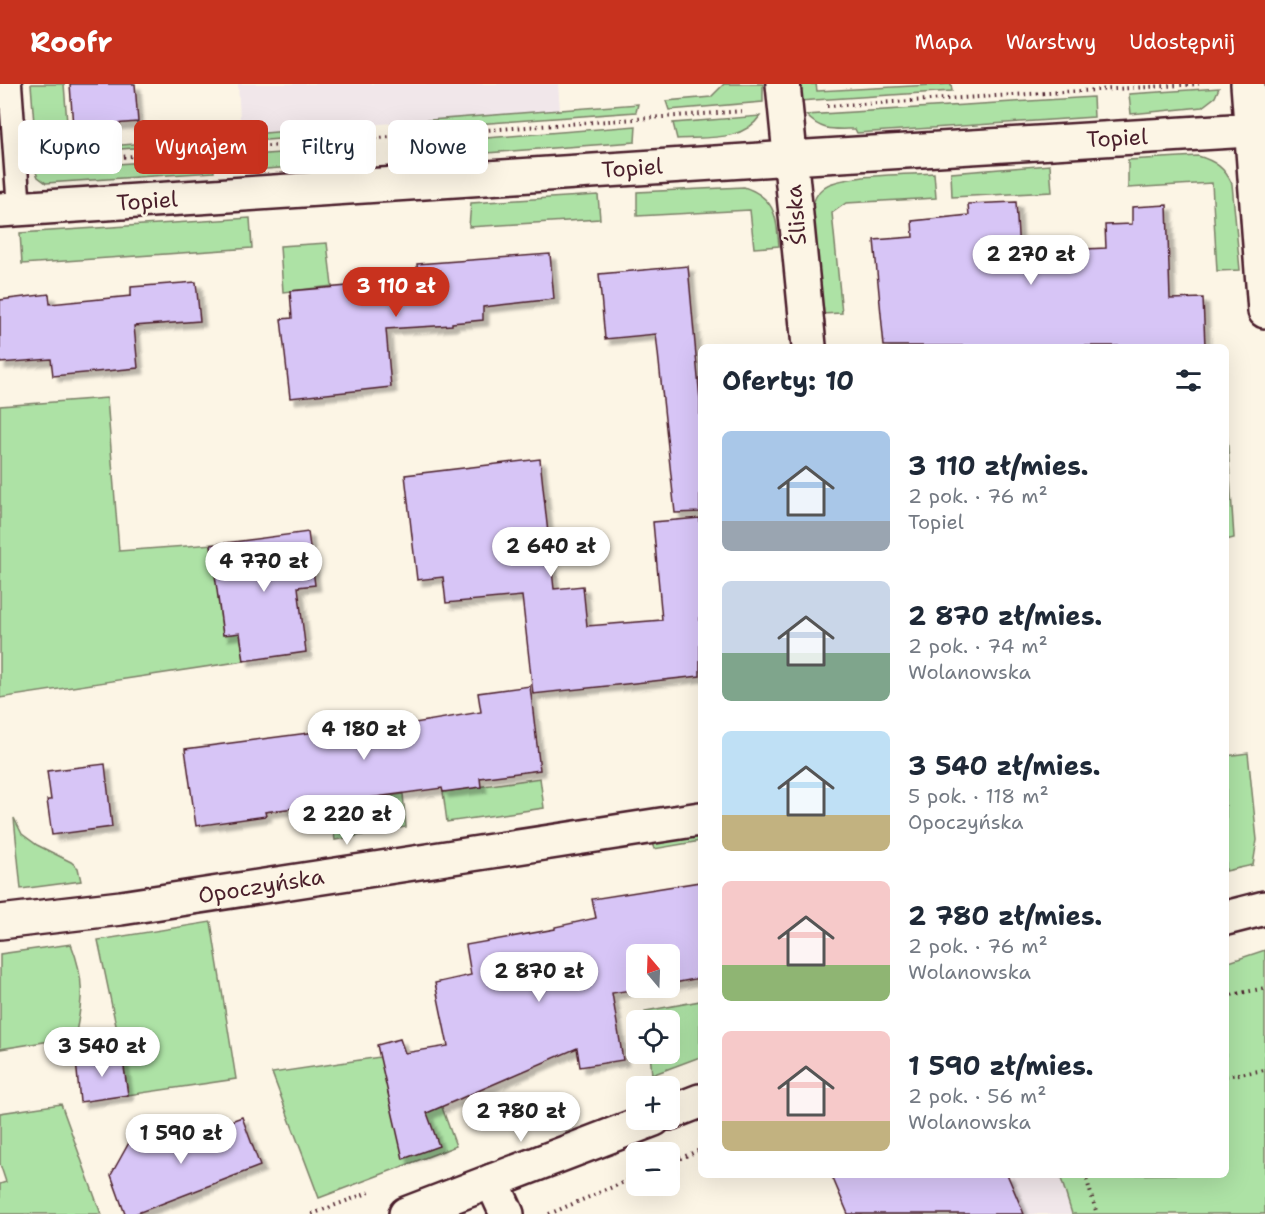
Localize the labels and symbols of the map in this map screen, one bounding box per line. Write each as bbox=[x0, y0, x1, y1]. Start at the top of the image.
street label: Topiel bbox=[1086, 122, 1149, 154]
street label: Topiel bbox=[600, 151, 664, 185]
street label: Śliska bbox=[779, 183, 813, 246]
street label: Topiel bbox=[115, 184, 179, 218]
pin: 2 270 zł bbox=[969, 235, 1093, 286]
pin: 3 110 zł bbox=[334, 267, 458, 318]
pin: 2 640 zł bbox=[489, 527, 613, 578]
pin: 4 770 zł bbox=[202, 542, 326, 593]
pin: 4 180 zł bbox=[302, 710, 426, 761]
pin: 2 220 zł bbox=[285, 795, 409, 846]
street label: Opoczyńska bbox=[196, 862, 326, 910]
north arrow bbox=[626, 944, 680, 998]
pin: 2 870 zł bbox=[477, 952, 601, 1003]
pin: 3 540 zł bbox=[40, 1027, 164, 1078]
pin: 2 780 zł bbox=[459, 1092, 583, 1143]
pin: 1 590 zł bbox=[119, 1114, 243, 1165]

